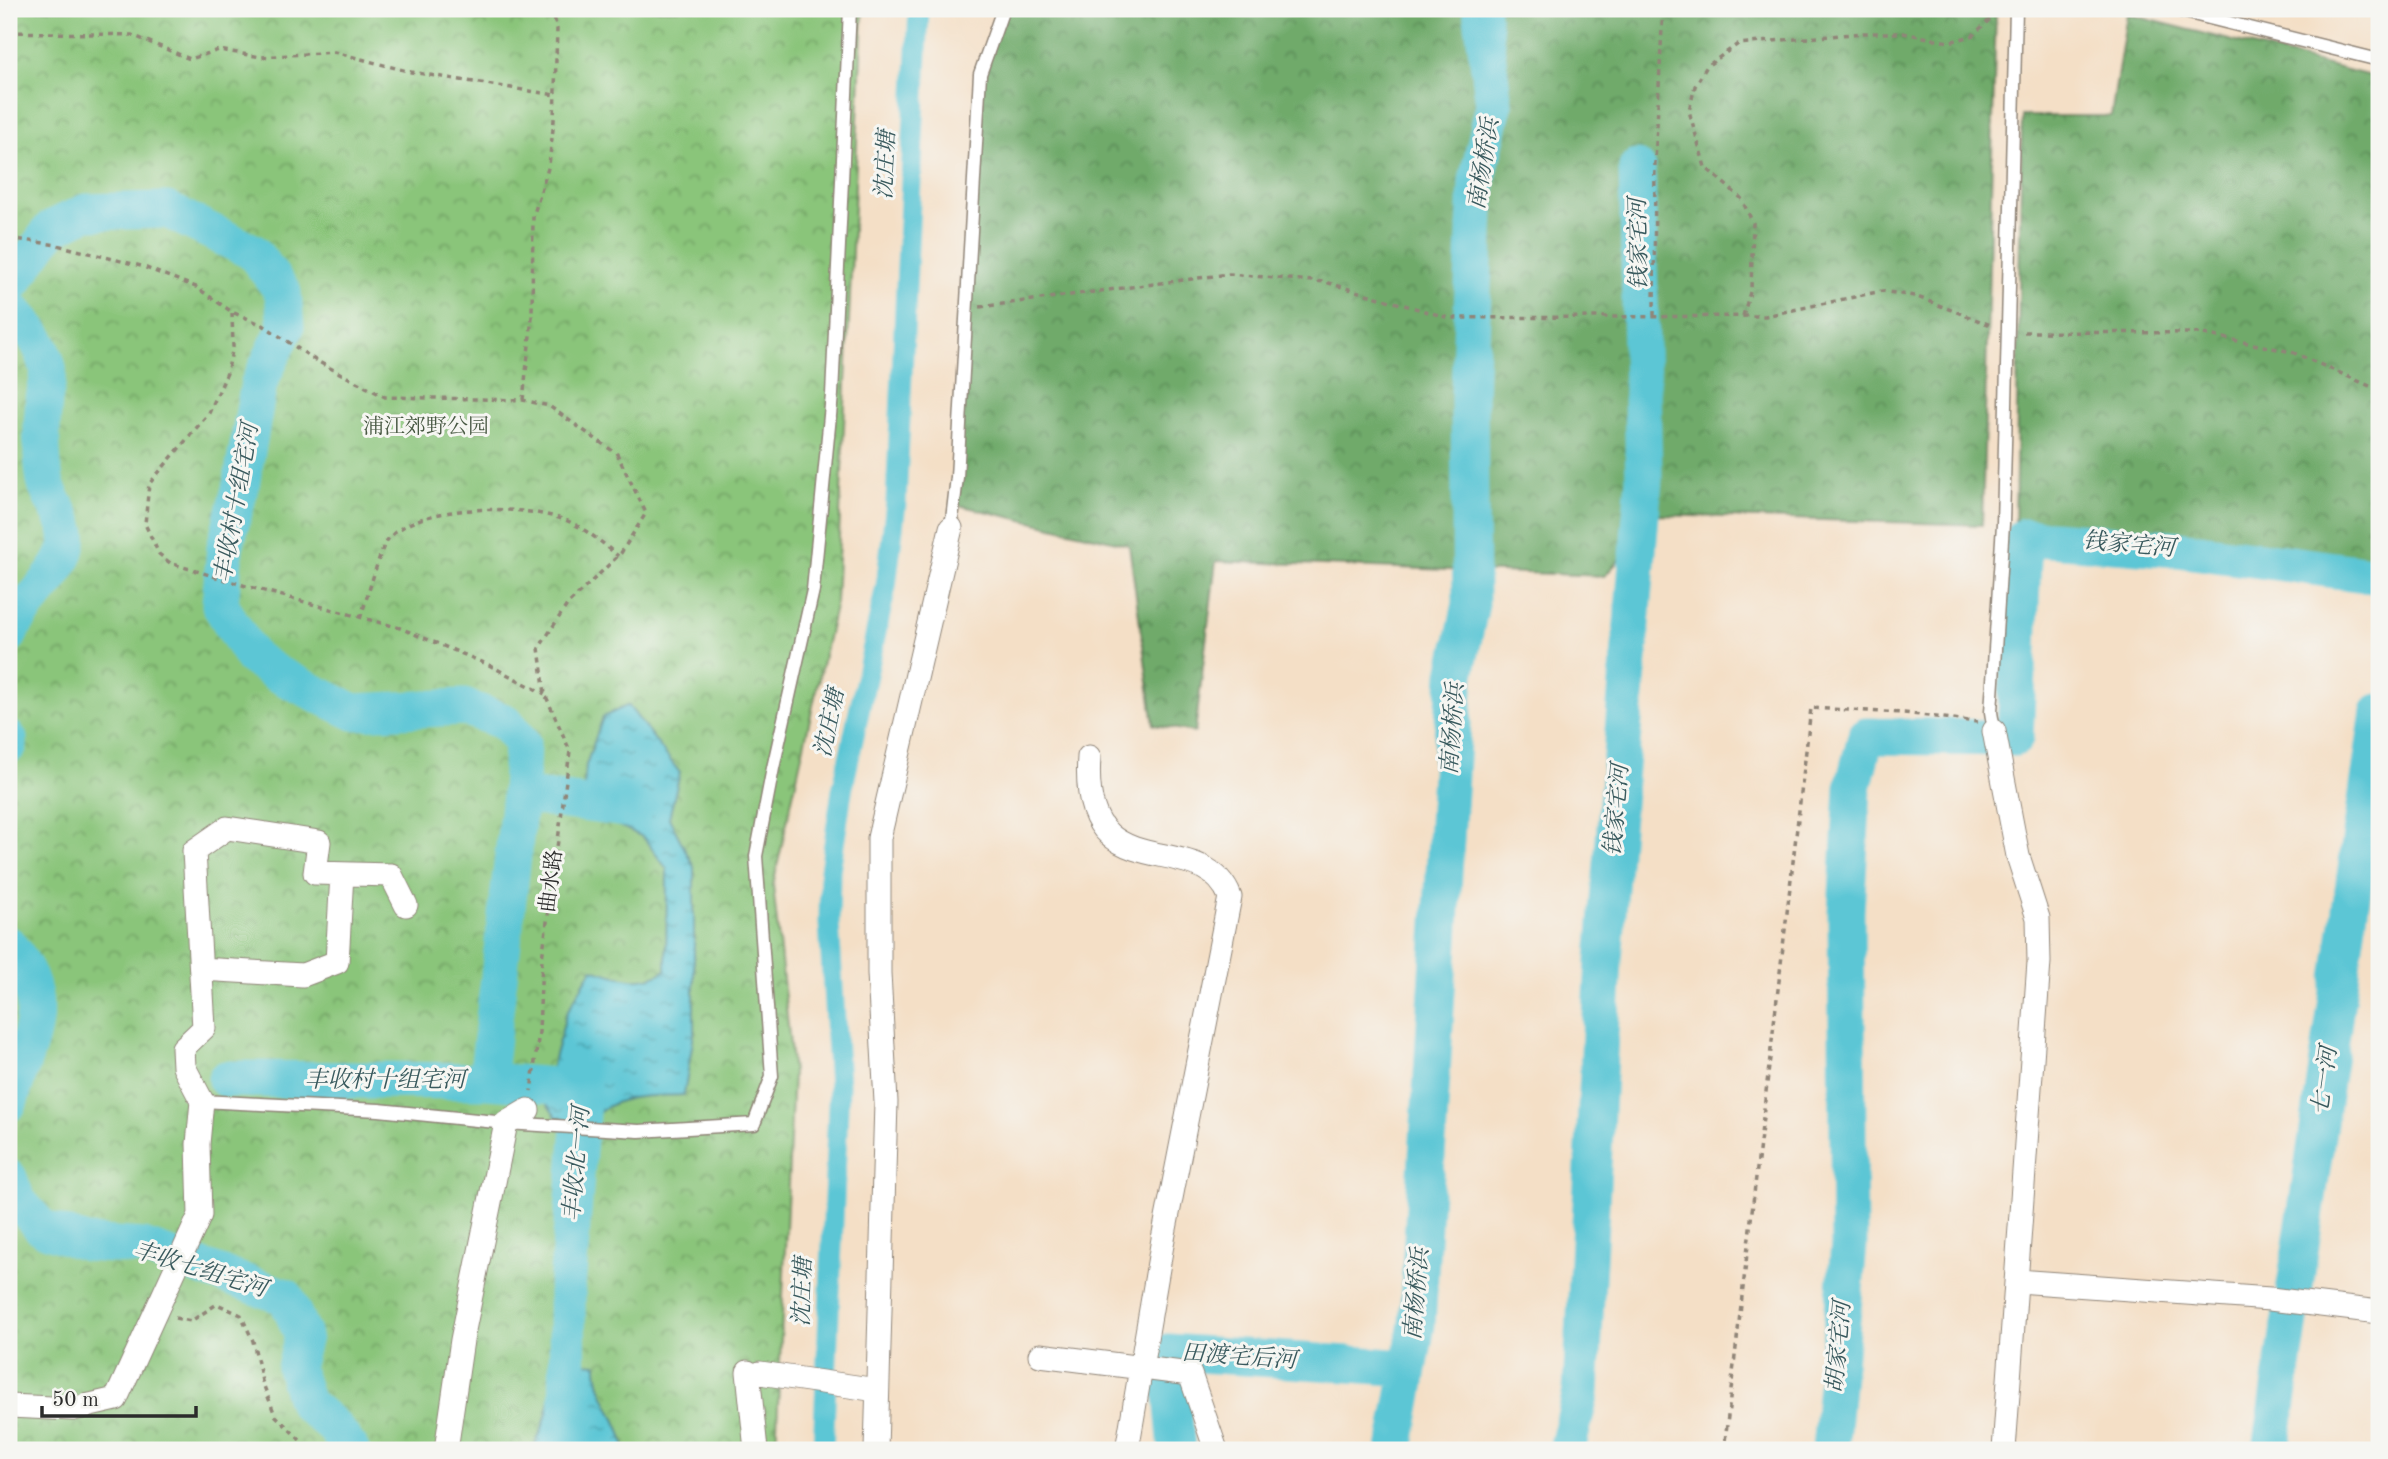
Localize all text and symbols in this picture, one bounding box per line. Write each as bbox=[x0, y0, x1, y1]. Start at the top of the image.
water label: 南杨桥浜 bbox=[1463, 114, 1503, 211]
water label: 沈庄塘 bbox=[871, 126, 899, 200]
water label: 钱家宅河 bbox=[1625, 194, 1651, 290]
park label: 浦江郊野公园 bbox=[363, 415, 489, 438]
water label: 丰收村十组宅河 bbox=[210, 417, 263, 584]
water label: 钱家宅河 bbox=[2082, 528, 2180, 561]
water label: 南杨桥浜 bbox=[1436, 680, 1468, 776]
water label: 沈庄塘 bbox=[810, 683, 849, 759]
water label: 钱家宅河 bbox=[1600, 759, 1633, 857]
street label: 曲水路 bbox=[536, 848, 566, 914]
water label: 七一河 bbox=[2307, 1041, 2342, 1117]
water label: 丰收村十组宅河 bbox=[305, 1067, 470, 1092]
water label: 丰收北一河 bbox=[559, 1102, 594, 1222]
water label: 丰收七组宅河 bbox=[131, 1237, 274, 1302]
water label: 南杨桥浜 bbox=[1400, 1245, 1433, 1341]
water label: 沈庄塘 bbox=[788, 1253, 816, 1327]
water label: 胡家宅河 bbox=[1822, 1296, 1855, 1394]
water label: 田渡宅后河 bbox=[1181, 1340, 1301, 1373]
scale bar bbox=[42, 1375, 196, 1419]
text: 50 m bbox=[52, 1390, 99, 1411]

